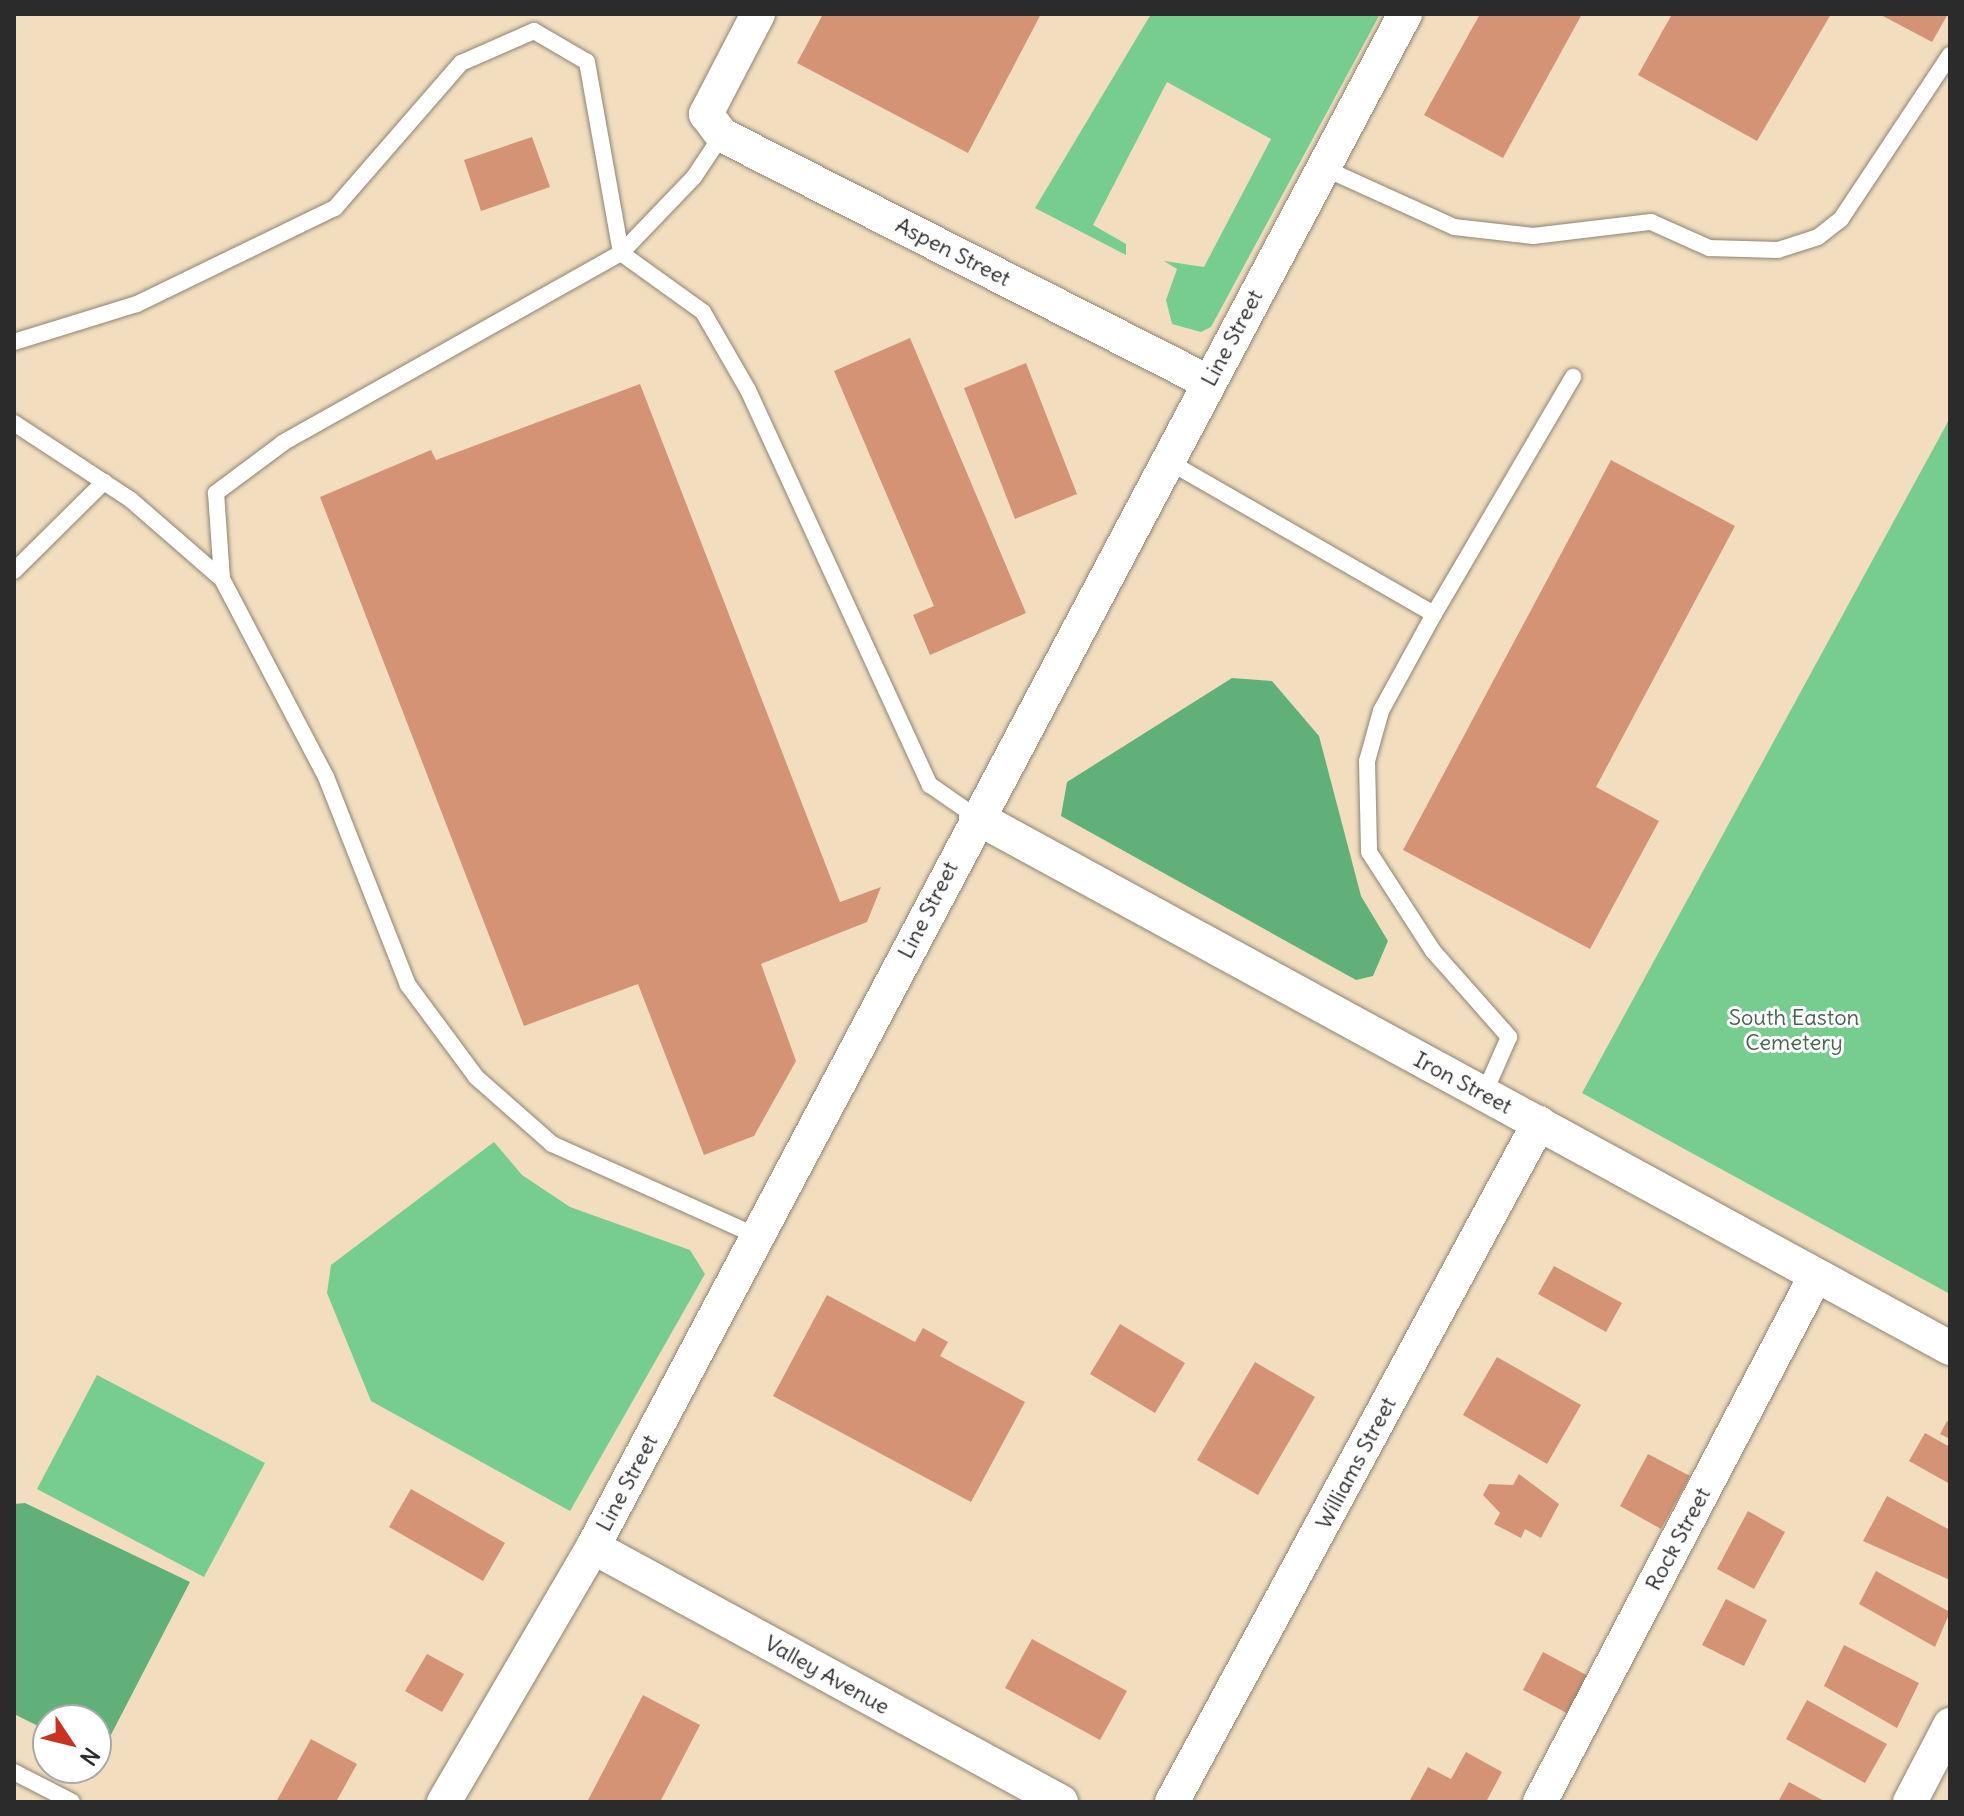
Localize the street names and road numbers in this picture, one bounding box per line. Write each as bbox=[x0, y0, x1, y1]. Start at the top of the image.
street label: Aspen Street bbox=[891, 212, 1015, 292]
street label: Line Street bbox=[1196, 285, 1268, 391]
street label: Line Street bbox=[892, 857, 964, 963]
street label: Iron Street bbox=[1409, 1046, 1517, 1120]
street label: Williams Street bbox=[1310, 1393, 1402, 1533]
street label: Line Street bbox=[591, 1430, 663, 1536]
street label: Rock Street bbox=[1640, 1483, 1716, 1595]
street label: Valley Avenue bbox=[760, 1630, 894, 1720]

